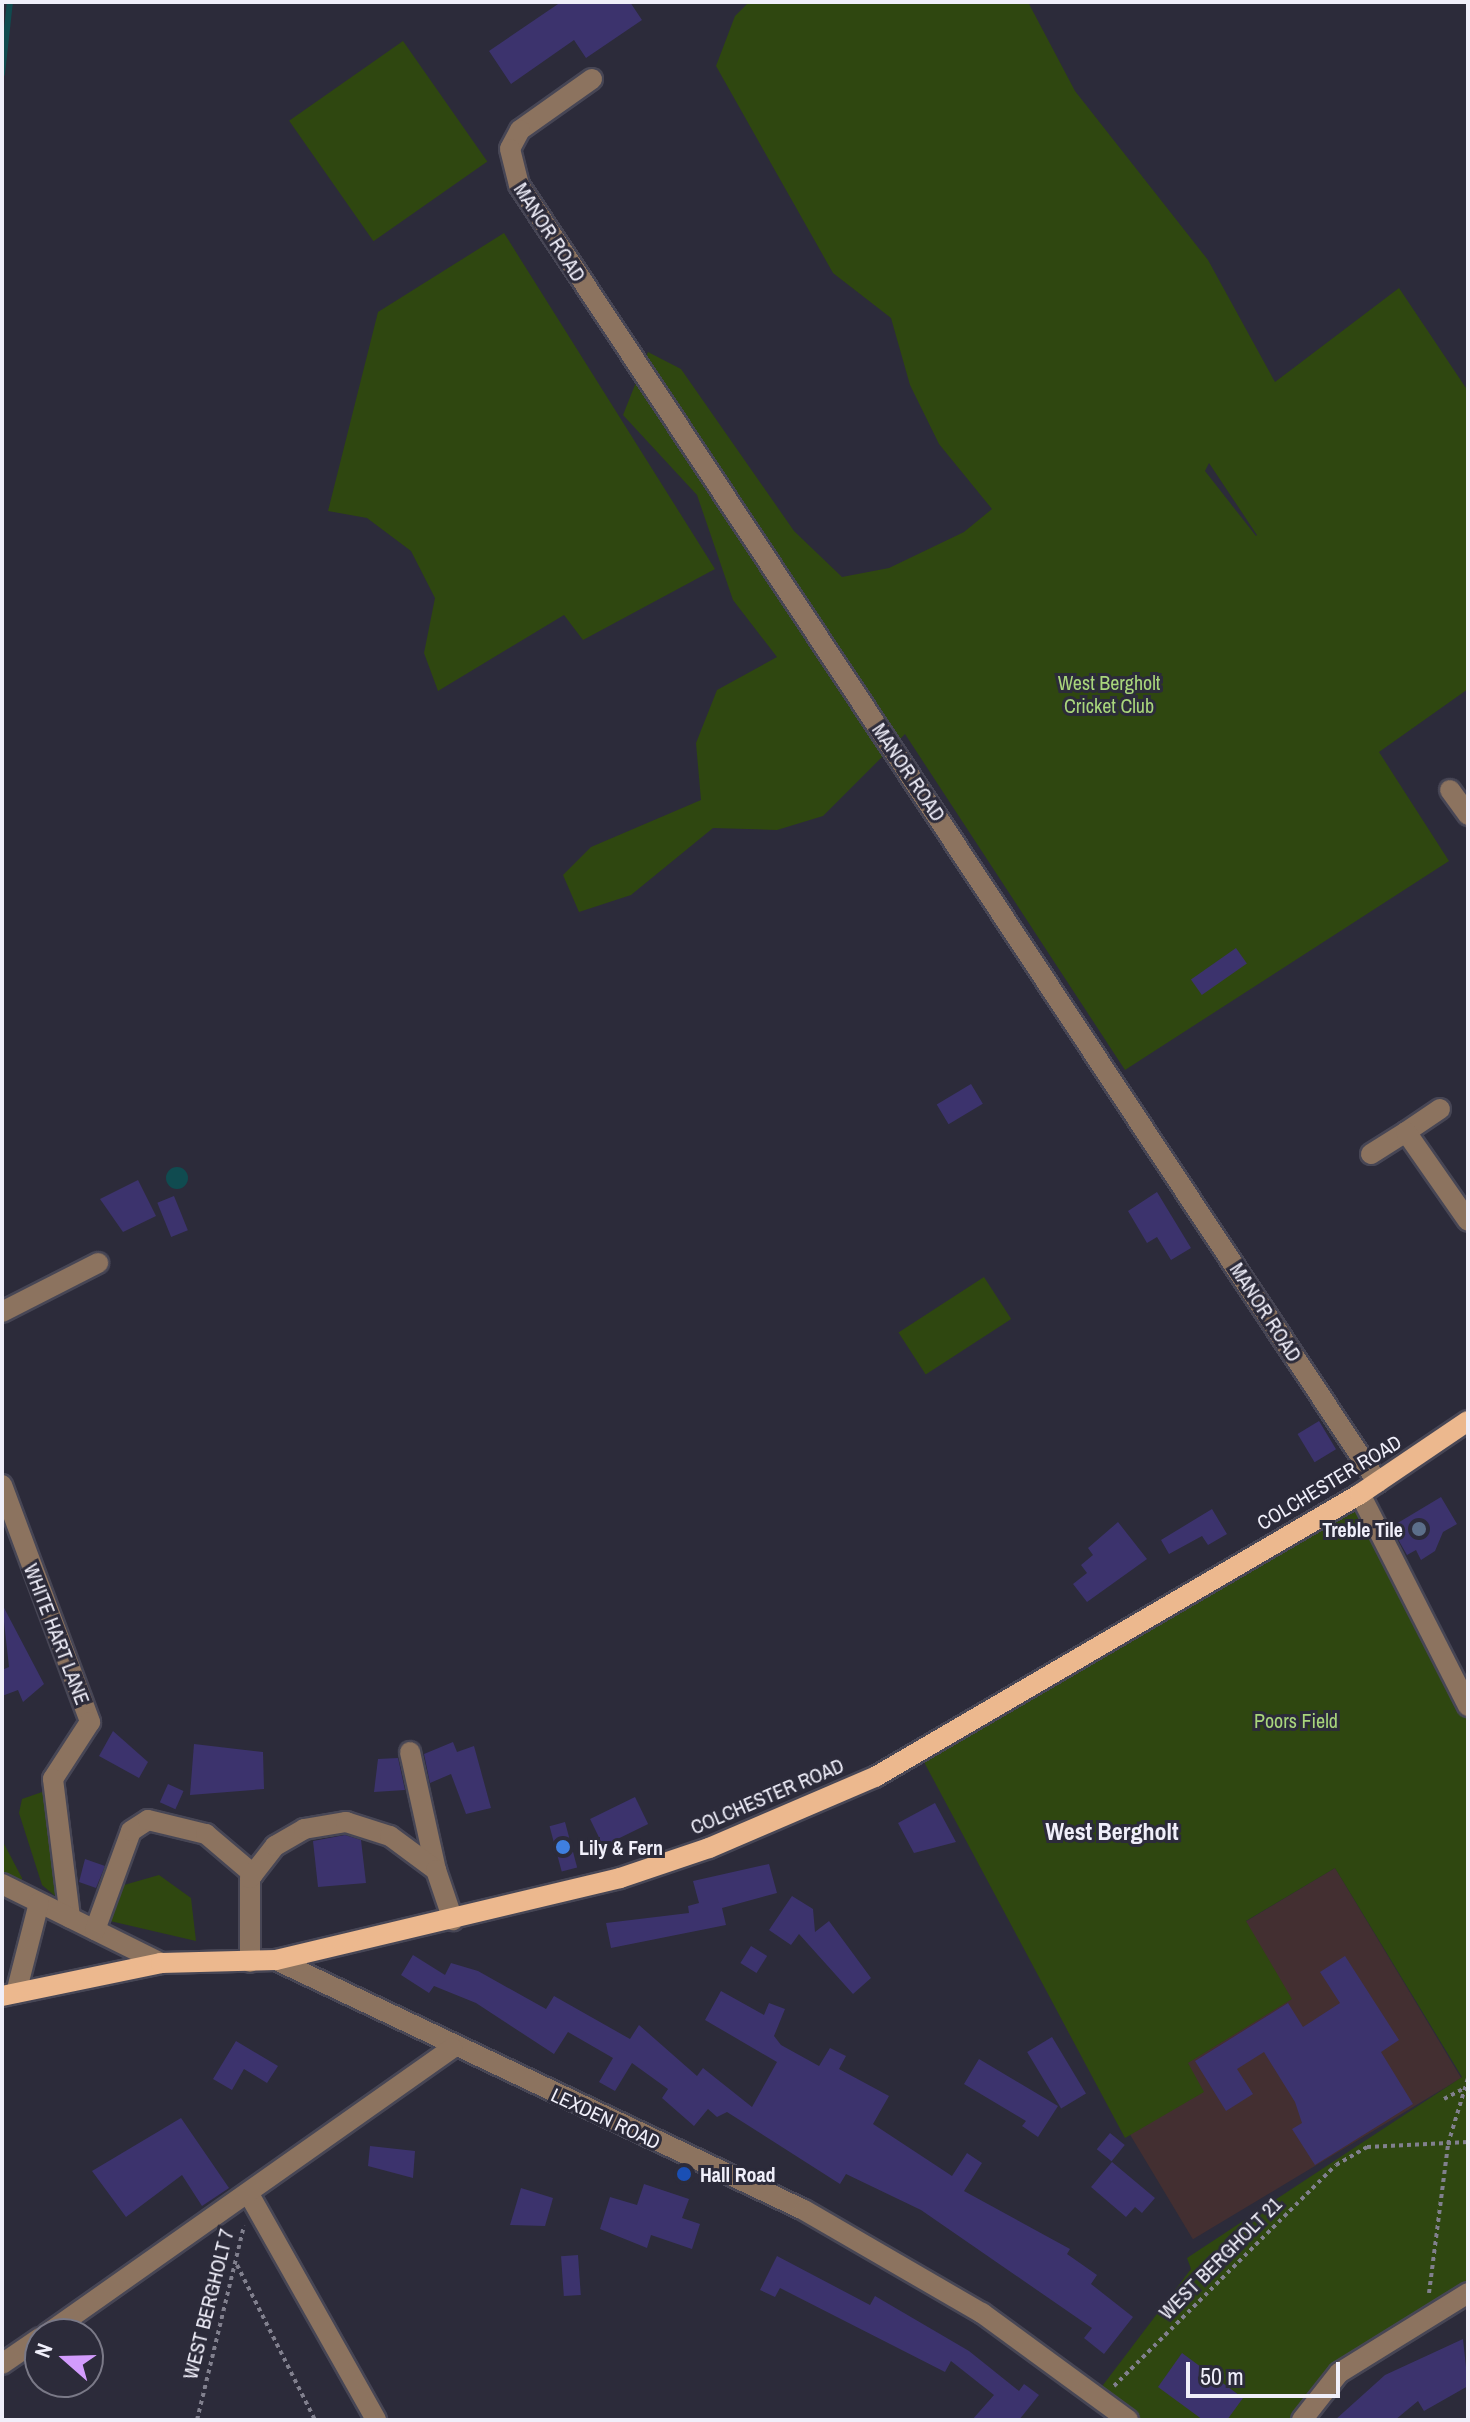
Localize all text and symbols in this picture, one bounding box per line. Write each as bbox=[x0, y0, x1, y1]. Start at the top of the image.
street label: MANOR ROAD bbox=[509, 178, 591, 286]
park label: West Bergholt Cricket Club bbox=[1058, 670, 1160, 717]
street label: MANOR ROAD bbox=[867, 718, 951, 826]
street label: MANOR ROAD bbox=[1225, 1258, 1307, 1366]
street label: COLCHESTER ROAD bbox=[1253, 1429, 1405, 1535]
place label: Treble Tile bbox=[1322, 1517, 1403, 1541]
marker: Treble Tile bbox=[1410, 1520, 1428, 1538]
street label: WHITE HART LANE bbox=[19, 1560, 95, 1708]
park label: Poors Field bbox=[1254, 1708, 1338, 1732]
street label: COLCHESTER ROAD bbox=[687, 1753, 847, 1839]
district label: West Bergholt bbox=[1045, 1818, 1179, 1846]
place label: Lily & Fern bbox=[579, 1835, 663, 1859]
marker: Lily & Fern bbox=[554, 1838, 572, 1856]
street label: LEXDEN ROAD bbox=[548, 2082, 664, 2154]
place label: Hall Road bbox=[700, 2162, 776, 2186]
marker: Hall Road bbox=[675, 2165, 693, 2183]
street label: WEST BERGHOLT 21 bbox=[1154, 2192, 1286, 2324]
street label: WEST BERGHOLT 7 bbox=[178, 2226, 238, 2382]
north arrow bbox=[24, 2318, 104, 2398]
text: N bbox=[27, 2339, 60, 2362]
scale bar bbox=[1190, 2346, 1344, 2396]
text: 50 m bbox=[1200, 2360, 1244, 2392]

